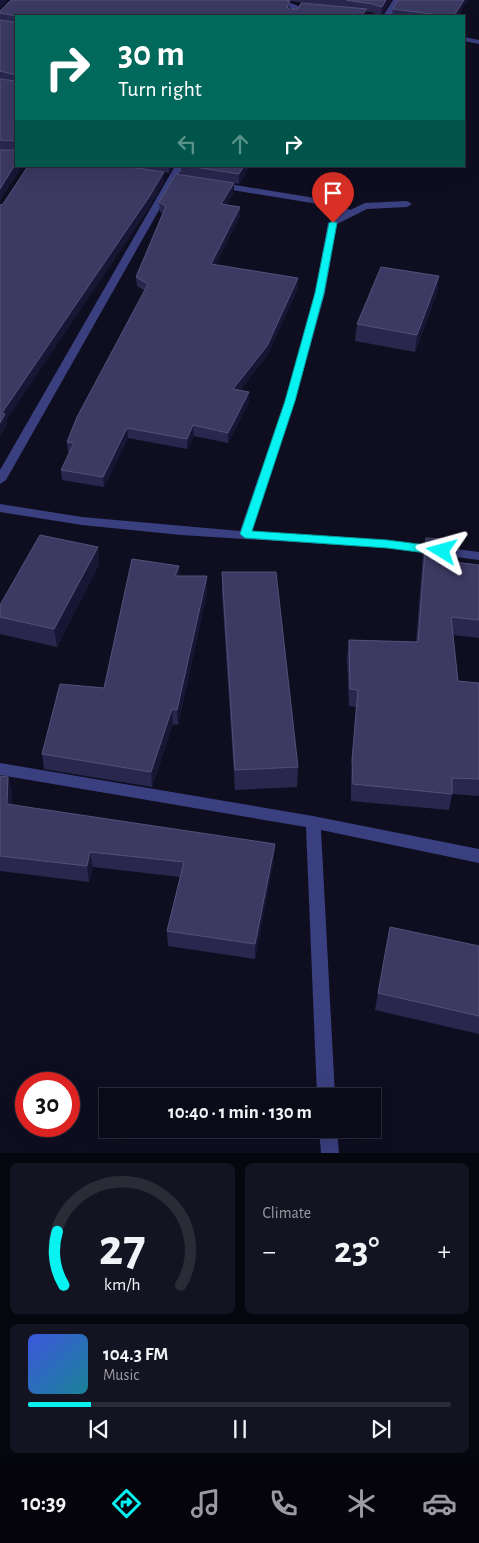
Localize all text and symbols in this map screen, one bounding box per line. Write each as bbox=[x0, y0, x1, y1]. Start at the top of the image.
icon: right bbox=[35, 35, 100, 100]
text: 30 m bbox=[118, 37, 185, 72]
text: Turn right bbox=[118, 78, 202, 100]
icon: left bbox=[173, 130, 201, 158]
icon: ahead bbox=[226, 130, 254, 158]
icon: right bbox=[279, 130, 307, 158]
pin bbox=[312, 172, 354, 223]
icon: arrive bbox=[319, 179, 347, 207]
position arrow bbox=[415, 524, 467, 576]
speed limit sign: 30 bbox=[15, 1072, 80, 1137]
text: 10:40 · 1 min · 130 m bbox=[168, 1103, 312, 1122]
text: Climate bbox=[263, 1205, 311, 1221]
text: 27 bbox=[99, 1222, 146, 1274]
text: 23° bbox=[334, 1232, 379, 1270]
text: − bbox=[263, 1238, 276, 1266]
text: + bbox=[438, 1238, 451, 1266]
text: km/h bbox=[104, 1276, 141, 1294]
text: 104.3 FM bbox=[103, 1345, 168, 1364]
text: Music bbox=[103, 1367, 139, 1383]
icon: previous bbox=[85, 1415, 113, 1443]
icon: pause bbox=[226, 1415, 254, 1443]
icon: next bbox=[367, 1415, 395, 1443]
icon: directions bbox=[109, 1486, 144, 1521]
icon: music bbox=[188, 1486, 223, 1521]
icon: phone bbox=[266, 1486, 301, 1521]
icon: climate bbox=[344, 1486, 379, 1521]
icon: car bbox=[422, 1486, 457, 1521]
text: 10:39 bbox=[22, 1492, 66, 1514]

